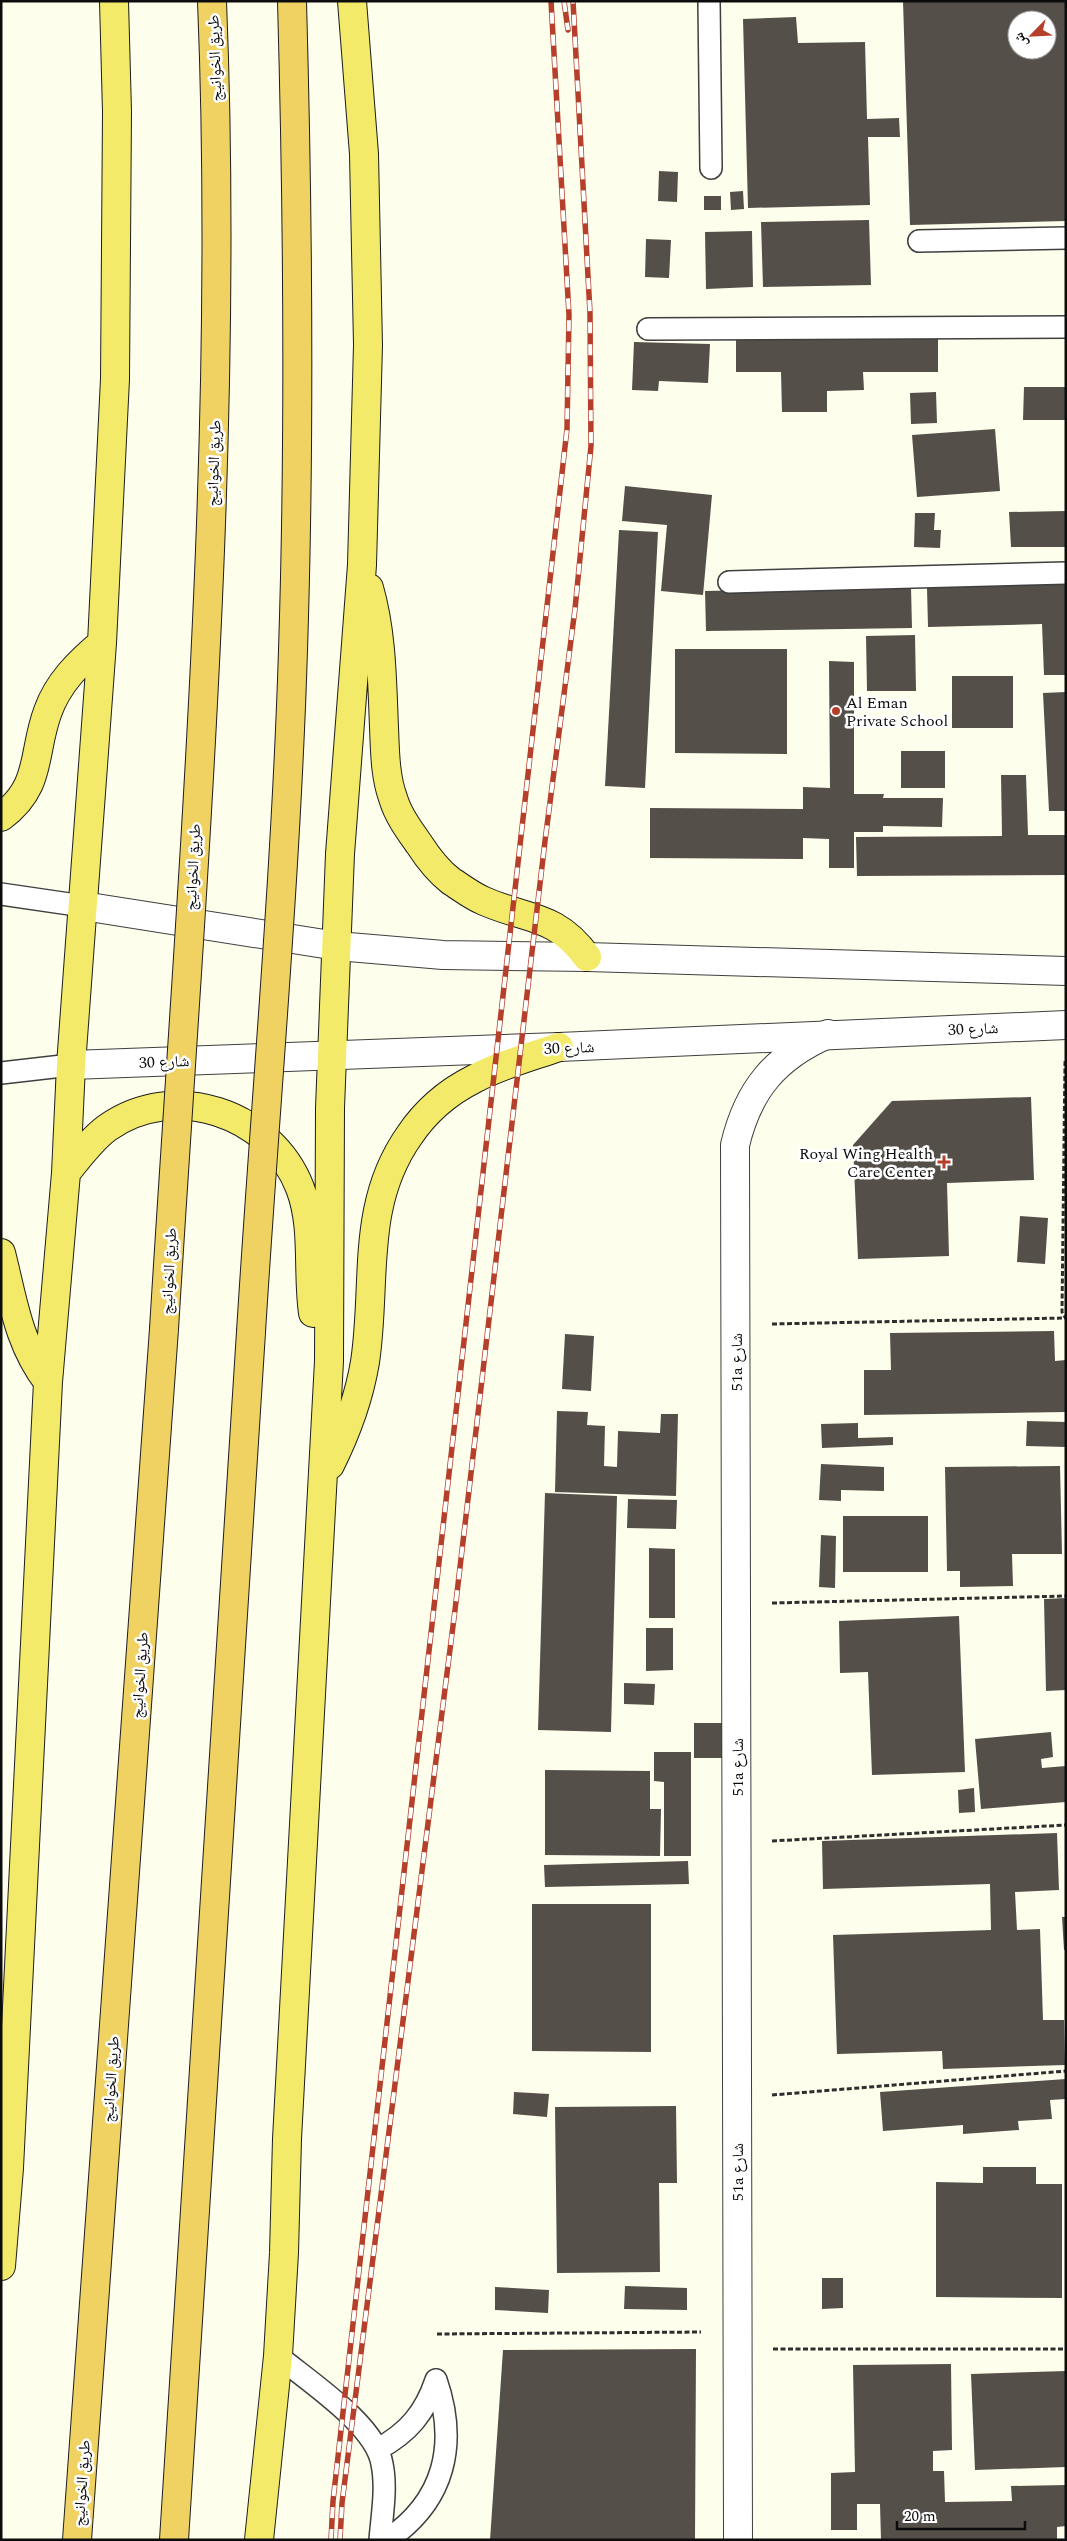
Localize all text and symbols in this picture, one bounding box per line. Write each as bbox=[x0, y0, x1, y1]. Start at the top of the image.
north arrow bbox=[1007, 10, 1057, 60]
street label: طريق الخوانيج bbox=[201, 14, 229, 102]
text: ش bbox=[1008, 29, 1033, 51]
street label: طريق الخوانيج bbox=[200, 419, 228, 507]
place label: Al Eman Private School bbox=[846, 691, 948, 733]
marker: Al Eman Private School bbox=[830, 705, 842, 717]
street label: طريق الخوانيج bbox=[179, 823, 207, 911]
street label: شارع 30 bbox=[947, 1016, 999, 1042]
street label: شارع 30 bbox=[543, 1035, 595, 1061]
street label: شارع 30 bbox=[138, 1049, 190, 1075]
place label: Royal Wing Health Care Center bbox=[799, 1142, 933, 1184]
marker: Royal Wing Health Care Center bbox=[937, 1155, 951, 1169]
street label: طريق الخوانيج bbox=[155, 1227, 183, 1315]
street label: 51a شارع bbox=[725, 1333, 749, 1391]
street label: طريق الخوانيج bbox=[125, 1631, 155, 1719]
street label: 51a شارع bbox=[726, 1738, 750, 1796]
street label: طريق الخوانيج bbox=[96, 2035, 126, 2123]
street label: 51a شارع bbox=[726, 2143, 750, 2201]
street label: طريق الخوانيج bbox=[67, 2439, 97, 2527]
scale bar bbox=[897, 2498, 1024, 2530]
text: 20 m bbox=[904, 2505, 936, 2528]

